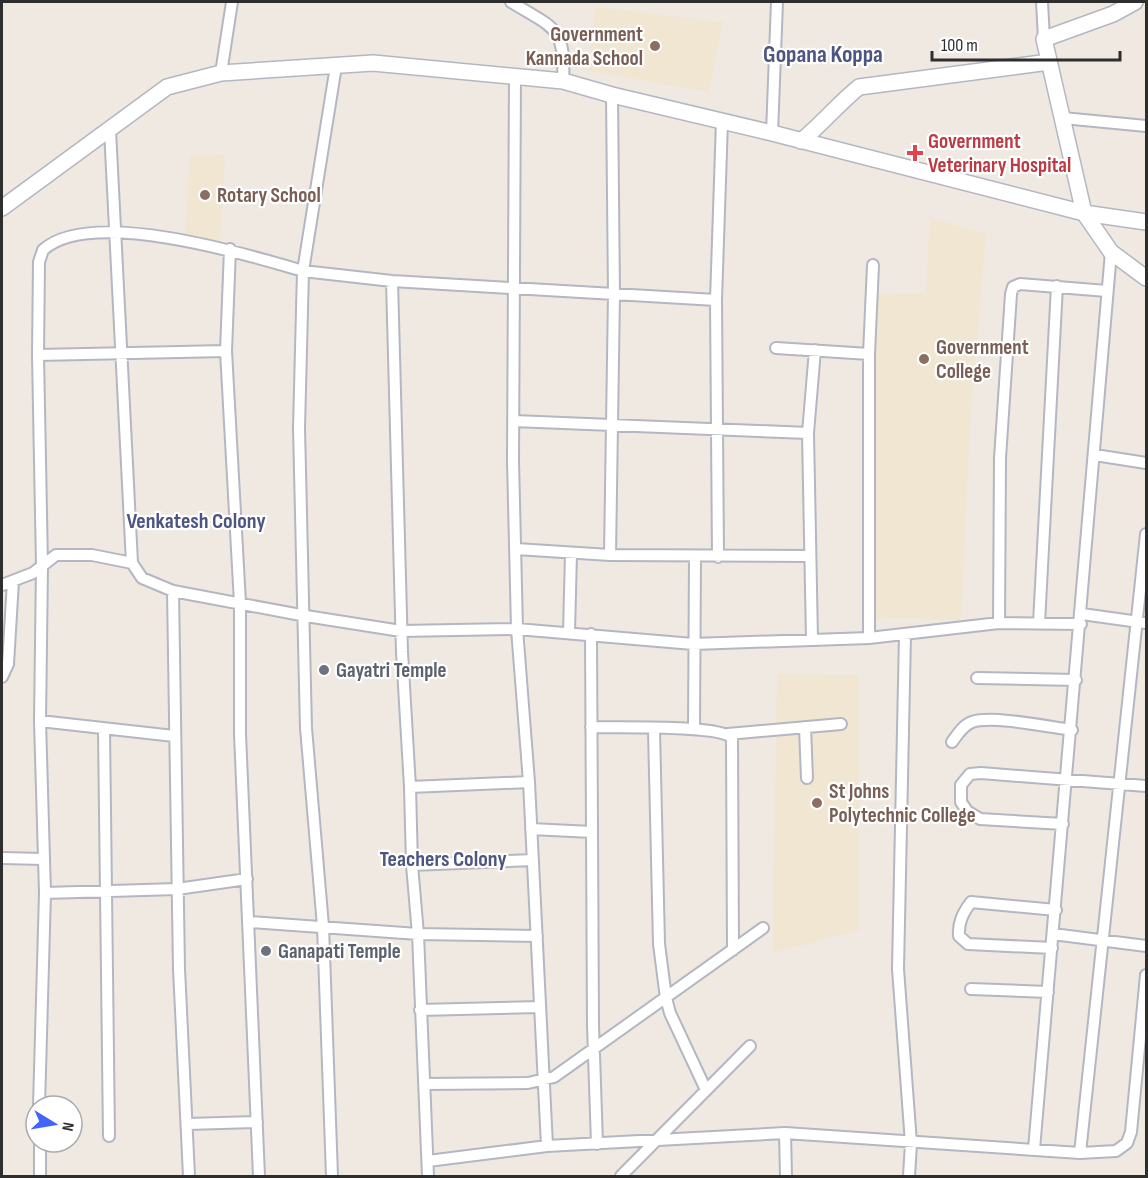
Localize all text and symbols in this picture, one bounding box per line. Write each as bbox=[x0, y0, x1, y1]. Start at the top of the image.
place label: Government Kannada School bbox=[526, 22, 643, 71]
scale bar bbox=[932, 24, 1120, 62]
text: 100 m bbox=[941, 35, 978, 56]
marker: Government Kannada School bbox=[648, 39, 662, 53]
district label: Gopana Koppa bbox=[763, 40, 883, 69]
place label: Government Veterinary Hospital bbox=[928, 129, 1071, 178]
marker: Government Veterinary Hospital bbox=[906, 144, 924, 162]
place label: Rotary School bbox=[217, 183, 321, 208]
marker: Rotary School bbox=[198, 188, 212, 202]
place label: Government College bbox=[936, 335, 1029, 384]
marker: Government College bbox=[917, 352, 931, 366]
district label: Venkatesh Colony bbox=[126, 508, 266, 535]
place label: Gayatri Temple bbox=[336, 658, 446, 683]
marker: Gayatri Temple bbox=[317, 663, 331, 677]
place label: St Johns Polytechnic College bbox=[829, 779, 976, 828]
marker: St Johns Polytechnic College bbox=[810, 796, 824, 810]
district label: Teachers Colony bbox=[379, 846, 507, 873]
place label: Ganapati Temple bbox=[278, 939, 401, 964]
marker: Ganapati Temple bbox=[259, 944, 273, 958]
north arrow bbox=[24, 1094, 84, 1154]
text: N bbox=[57, 1121, 77, 1133]

